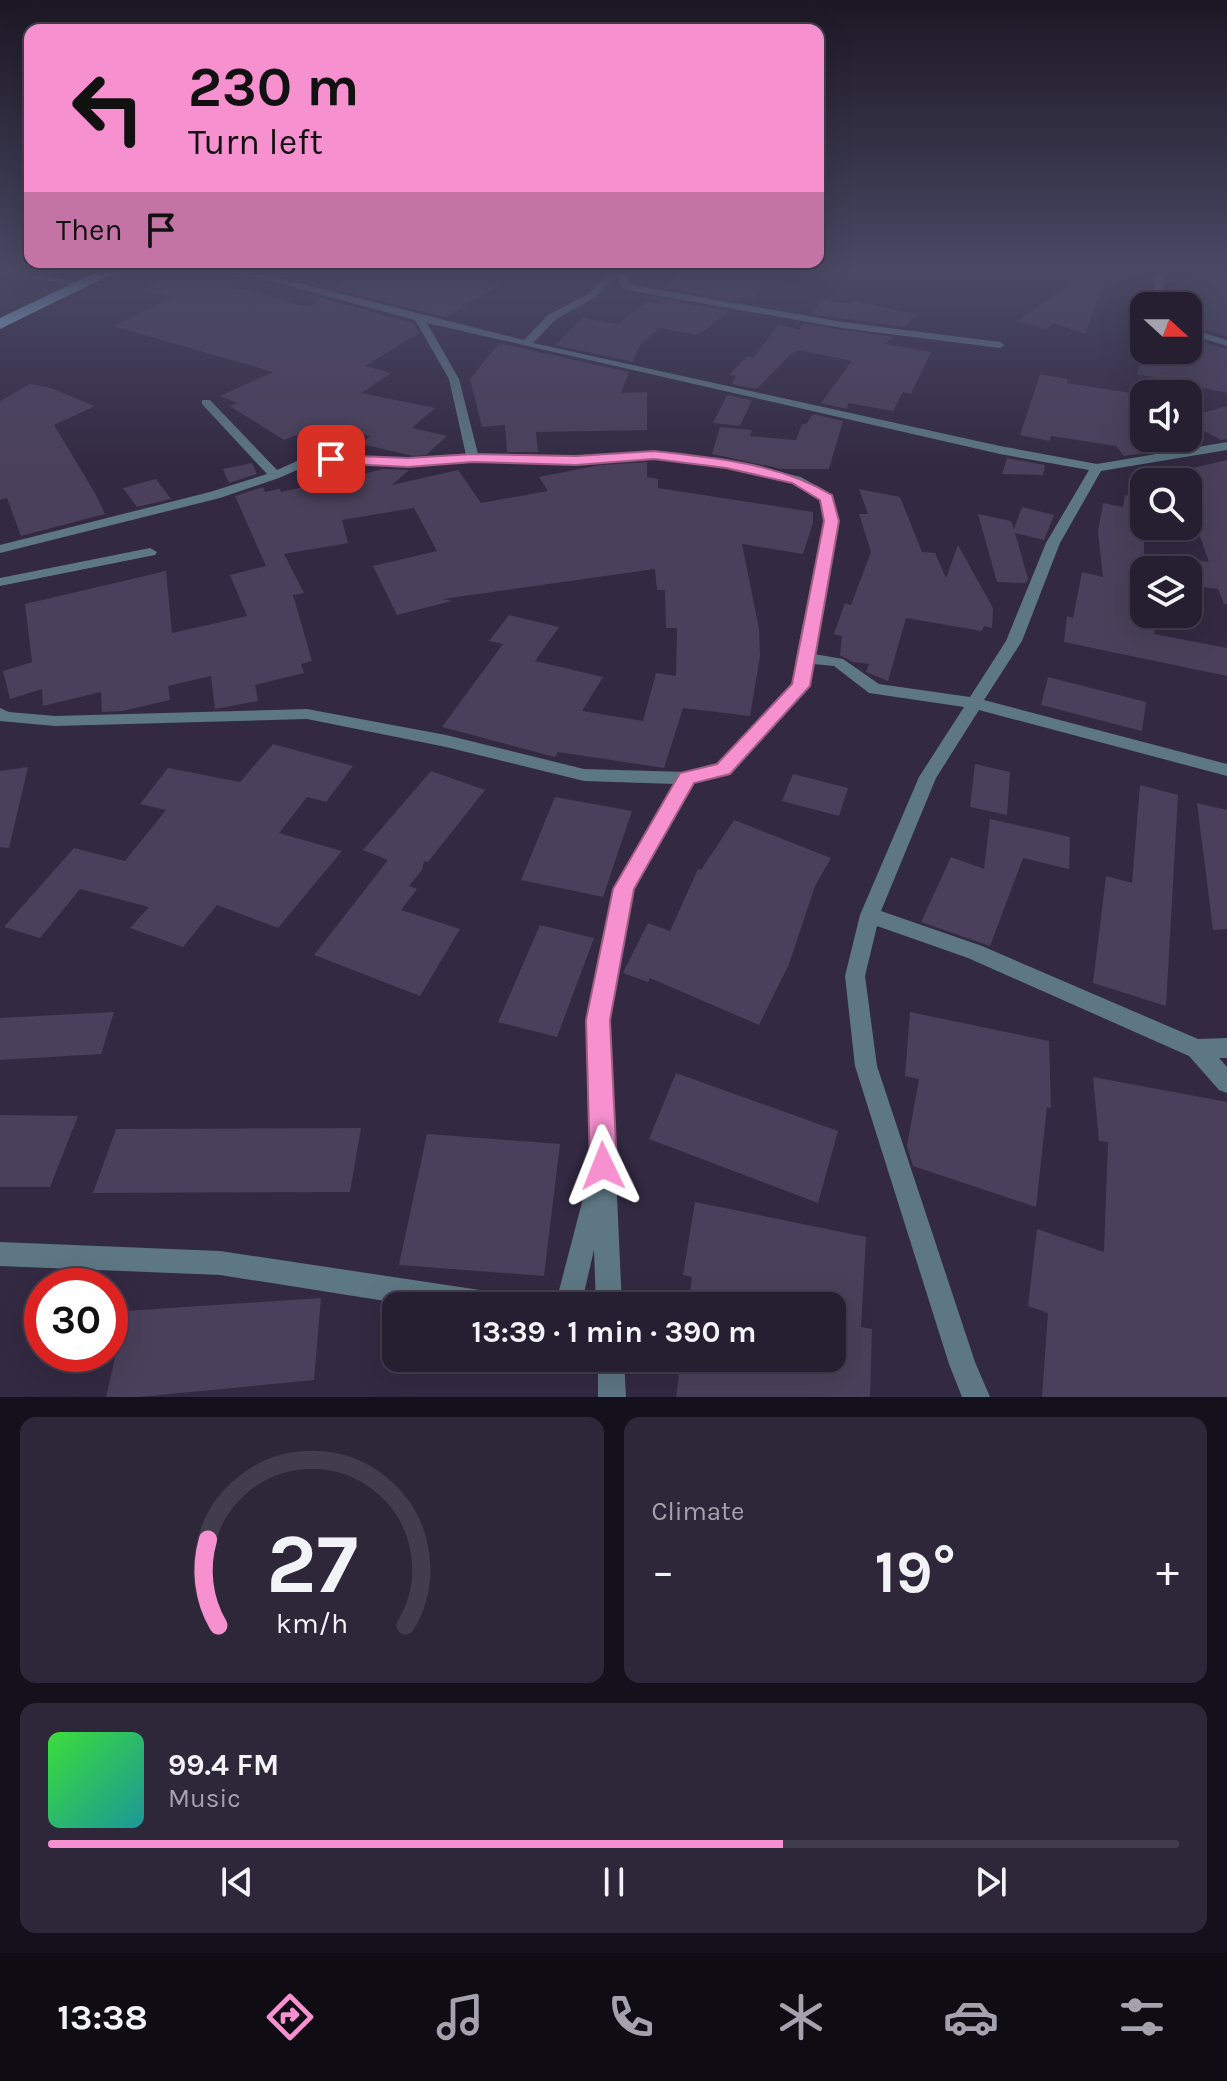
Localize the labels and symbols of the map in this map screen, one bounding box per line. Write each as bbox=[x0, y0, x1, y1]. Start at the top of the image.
north arrow bbox=[1130, 292, 1202, 364]
pin bbox=[297, 425, 365, 493]
position arrow bbox=[561, 1124, 645, 1208]
speed limit sign: 30 bbox=[24, 1268, 128, 1372]

